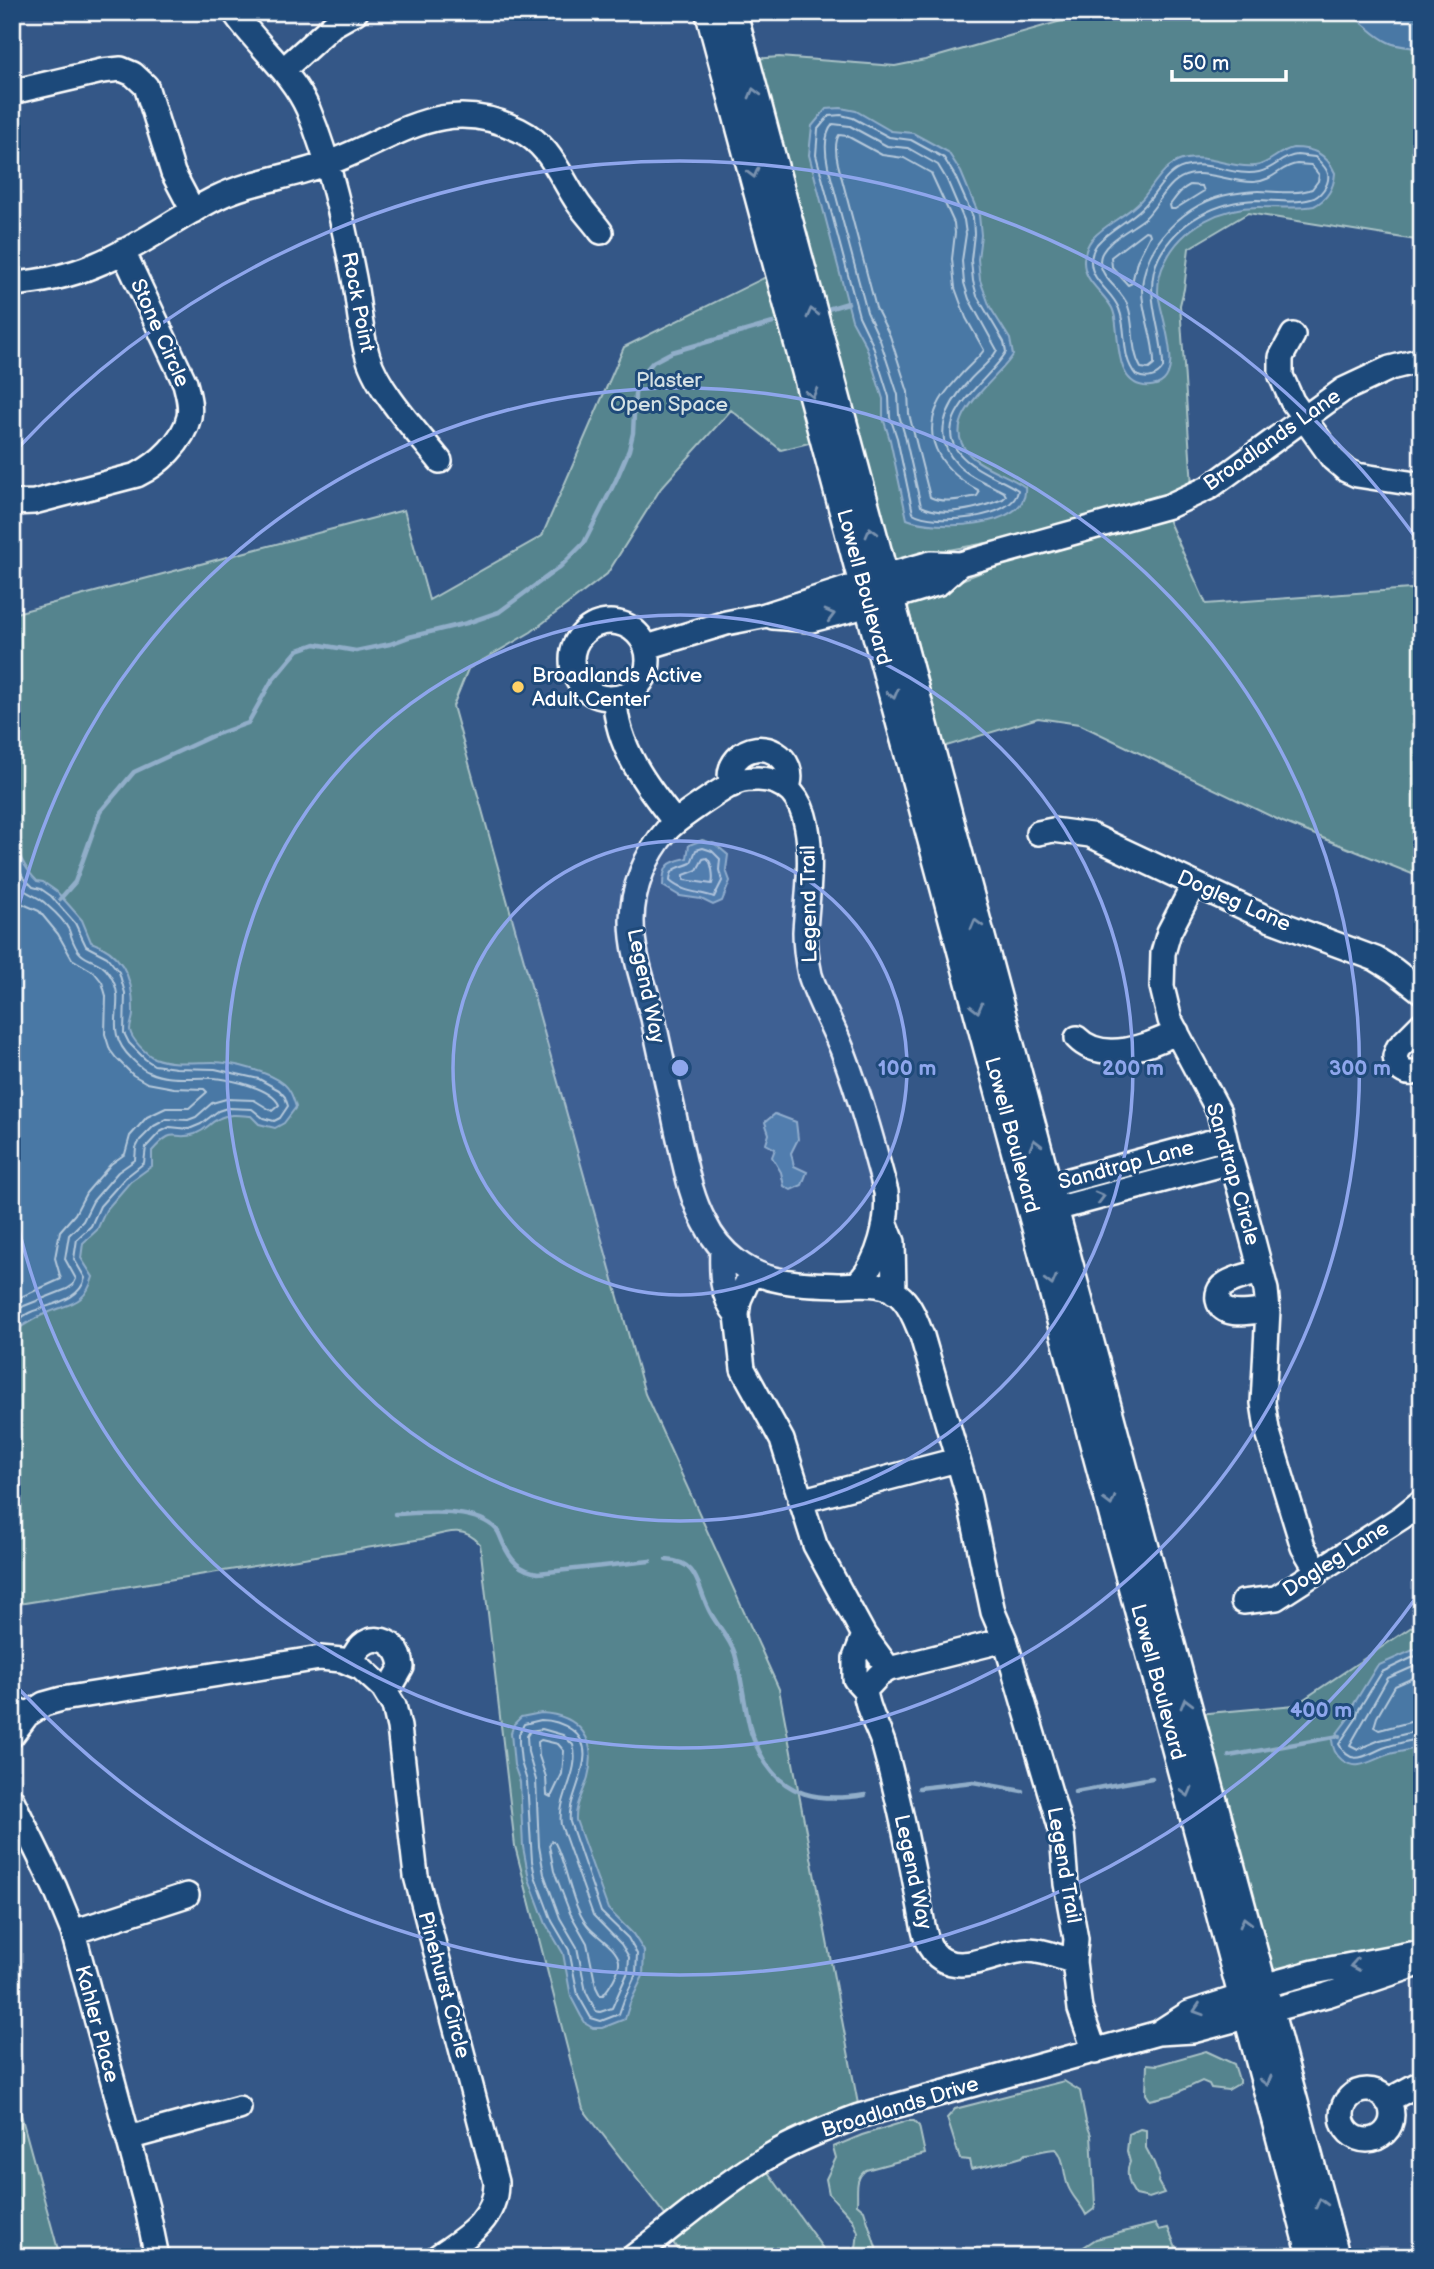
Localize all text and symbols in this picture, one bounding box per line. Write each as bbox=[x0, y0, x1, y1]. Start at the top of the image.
scale bar bbox=[1172, 38, 1285, 82]
text: 50 m bbox=[1182, 51, 1229, 76]
one-way arrow bbox=[748, 87, 762, 99]
one-way arrow bbox=[745, 167, 759, 179]
street label: Rock Point bbox=[336, 250, 380, 355]
street label: Stone Circle bbox=[125, 275, 195, 391]
one-way arrow bbox=[806, 307, 820, 319]
park label: Plaster Open Space bbox=[610, 368, 728, 417]
street label: Broadlands Lane bbox=[1199, 383, 1345, 497]
one-way arrow bbox=[804, 386, 818, 398]
street label: Lowell Boulevard bbox=[831, 506, 897, 668]
one-way arrow bbox=[865, 527, 879, 539]
one-way arrow bbox=[824, 609, 836, 623]
place label: Broadlands Active Adult Center bbox=[532, 663, 702, 712]
marker: Broadlands Active Adult Center bbox=[510, 679, 526, 695]
one-way arrow bbox=[885, 688, 899, 700]
street label: Legend Trail bbox=[795, 845, 823, 963]
street label: Dogleg Lane bbox=[1173, 865, 1295, 937]
one-way arrow bbox=[970, 918, 984, 930]
street label: Legend Way bbox=[622, 926, 670, 1046]
one-way arrow bbox=[969, 1002, 984, 1014]
street label: Lowell Boulevard bbox=[979, 1054, 1045, 1216]
centre of rings bbox=[668, 1056, 692, 1080]
text: 100 m bbox=[878, 1056, 936, 1081]
text: 200 m bbox=[1102, 1056, 1164, 1081]
text: 300 m bbox=[1329, 1056, 1391, 1081]
street label: Sandtrap Circle bbox=[1201, 1100, 1265, 1248]
street label: Sandtrap Lane bbox=[1055, 1135, 1197, 1195]
one-way arrow bbox=[1029, 1138, 1044, 1150]
one-way arrow bbox=[1093, 1191, 1105, 1205]
one-way arrow bbox=[1043, 1275, 1057, 1287]
one-way arrow bbox=[1102, 1494, 1116, 1506]
street label: Dogleg Lane bbox=[1278, 1515, 1394, 1603]
street label: Lowell Boulevard bbox=[1125, 1601, 1191, 1763]
one-way arrow bbox=[1180, 1697, 1194, 1709]
text: 400 m bbox=[1290, 1698, 1352, 1723]
one-way arrow bbox=[1179, 1785, 1193, 1797]
street label: Legend Trail bbox=[1041, 1805, 1087, 1925]
street label: Legend Way bbox=[889, 1812, 937, 1932]
street label: Pinehurst Circle bbox=[412, 1909, 476, 2061]
one-way arrow bbox=[1238, 1917, 1253, 1929]
one-way arrow bbox=[1349, 1957, 1361, 1972]
street label: Kahler Place bbox=[69, 1963, 125, 2085]
one-way arrow bbox=[1193, 2002, 1205, 2016]
street label: Broadlands Drive bbox=[818, 2071, 982, 2143]
one-way arrow bbox=[1258, 2075, 1272, 2087]
one-way arrow bbox=[1315, 2197, 1329, 2209]

